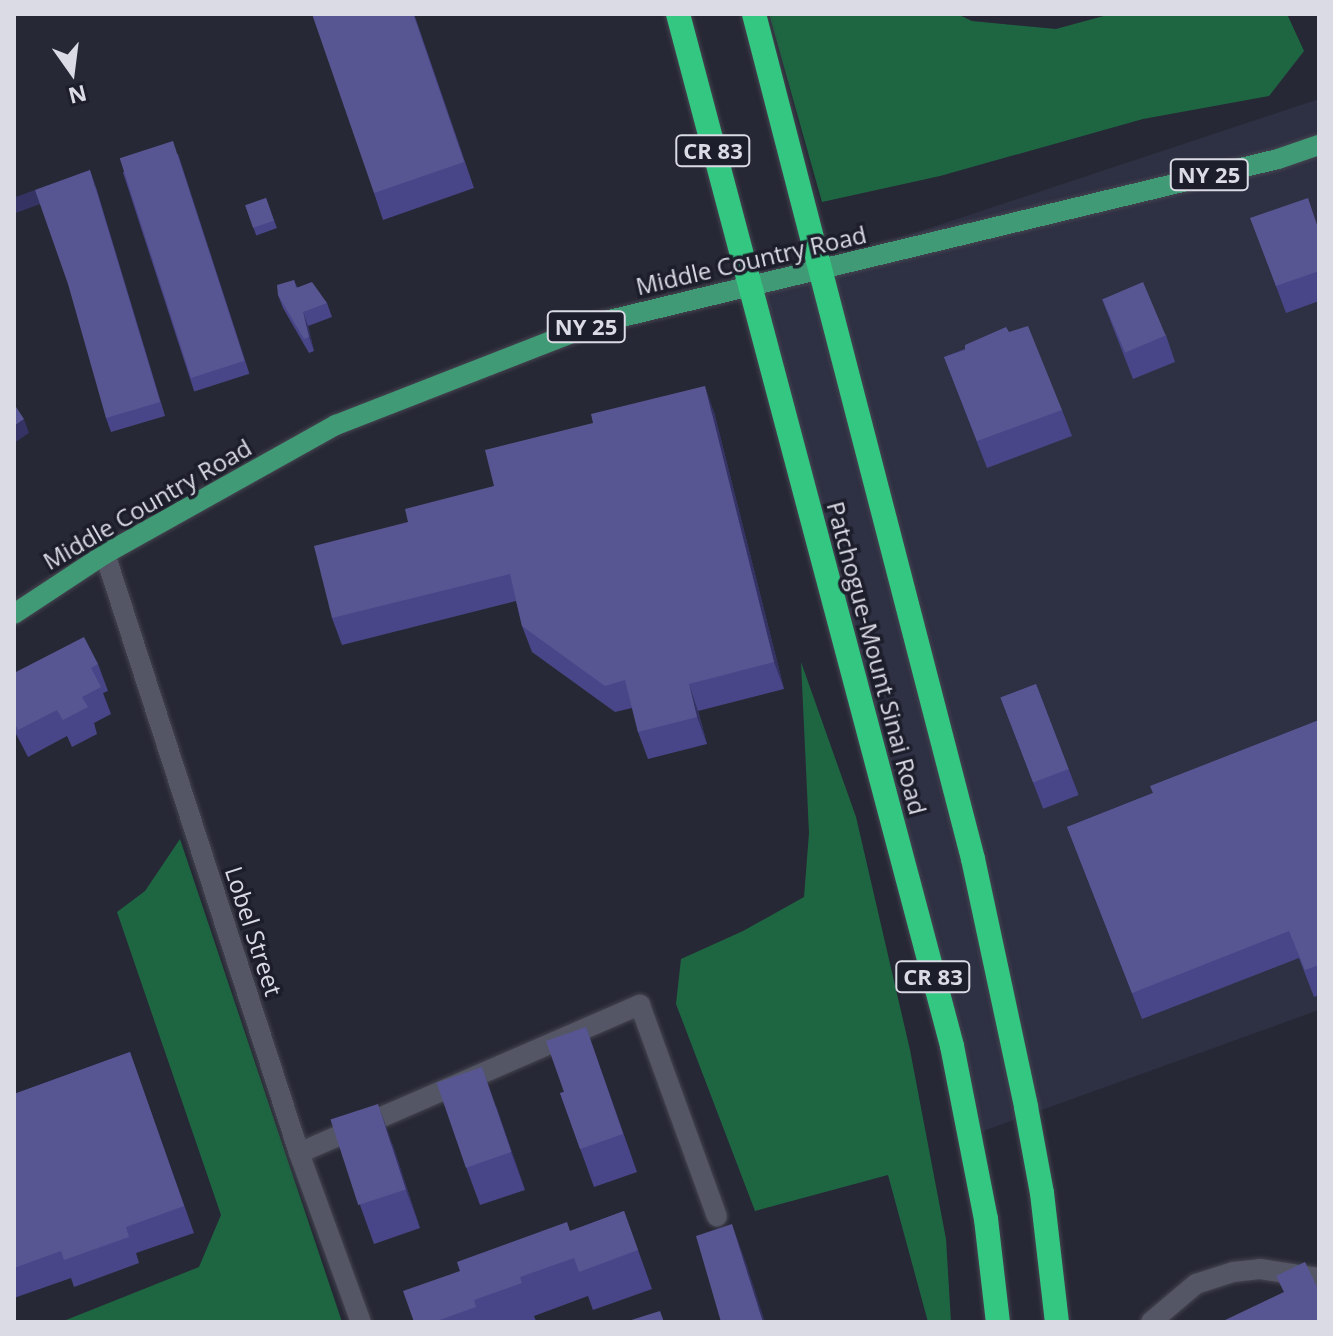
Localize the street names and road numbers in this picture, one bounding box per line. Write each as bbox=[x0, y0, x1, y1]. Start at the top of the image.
road number: CR 83 bbox=[675, 133, 751, 169]
road number: NY 25 bbox=[1169, 157, 1249, 193]
street label: Middle Country Road bbox=[633, 219, 869, 301]
road number: NY 25 bbox=[546, 309, 626, 345]
street label: Middle Country Road bbox=[38, 433, 256, 575]
street label: Patchogue-Mount Sinai Road bbox=[821, 498, 933, 818]
street label: Lobel Street bbox=[220, 863, 288, 999]
road number: CR 83 bbox=[895, 959, 971, 995]

